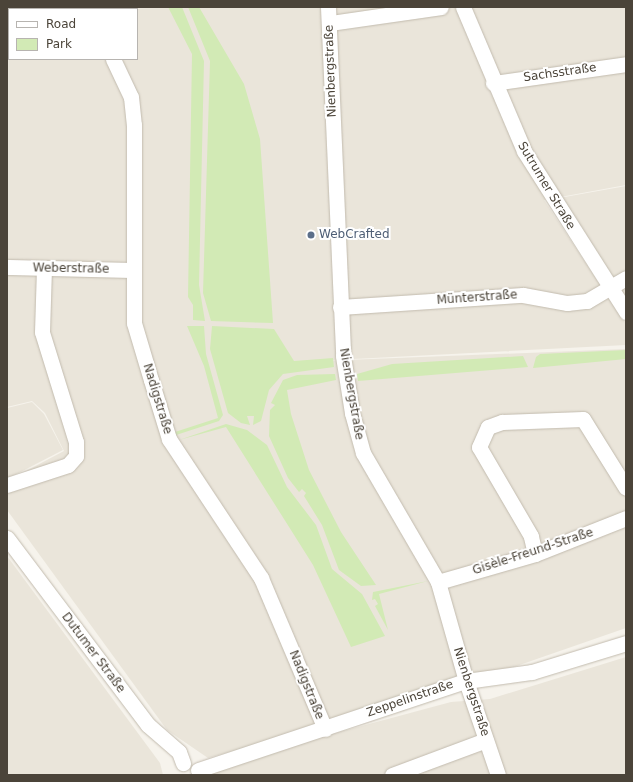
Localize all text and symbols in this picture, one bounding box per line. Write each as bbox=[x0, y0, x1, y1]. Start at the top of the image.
legend bbox=[8, 8, 138, 60]
text: Road bbox=[46, 17, 76, 31]
street label: Nienbergstraße bbox=[322, 24, 340, 118]
text: Park bbox=[46, 37, 72, 51]
street label: Sachsstraße bbox=[523, 61, 597, 85]
street label: Sutrumer Straße bbox=[514, 140, 578, 232]
place label: WebCrafted bbox=[319, 228, 390, 242]
marker: WebCrafted bbox=[306, 230, 316, 240]
street label: Weberstraße bbox=[33, 261, 109, 277]
street label: Münterstraße bbox=[436, 288, 518, 308]
street label: Nienbergstraße bbox=[336, 347, 366, 441]
street label: Nadigstraße bbox=[139, 362, 175, 436]
street label: Gisèle-Freund-Straße bbox=[471, 526, 595, 578]
street label: Dutumer Straße bbox=[58, 610, 128, 696]
street label: Nienbergstraße bbox=[450, 646, 492, 738]
street label: Nadigstraße bbox=[286, 648, 326, 722]
street label: Zeppelinstraße bbox=[365, 677, 455, 721]

